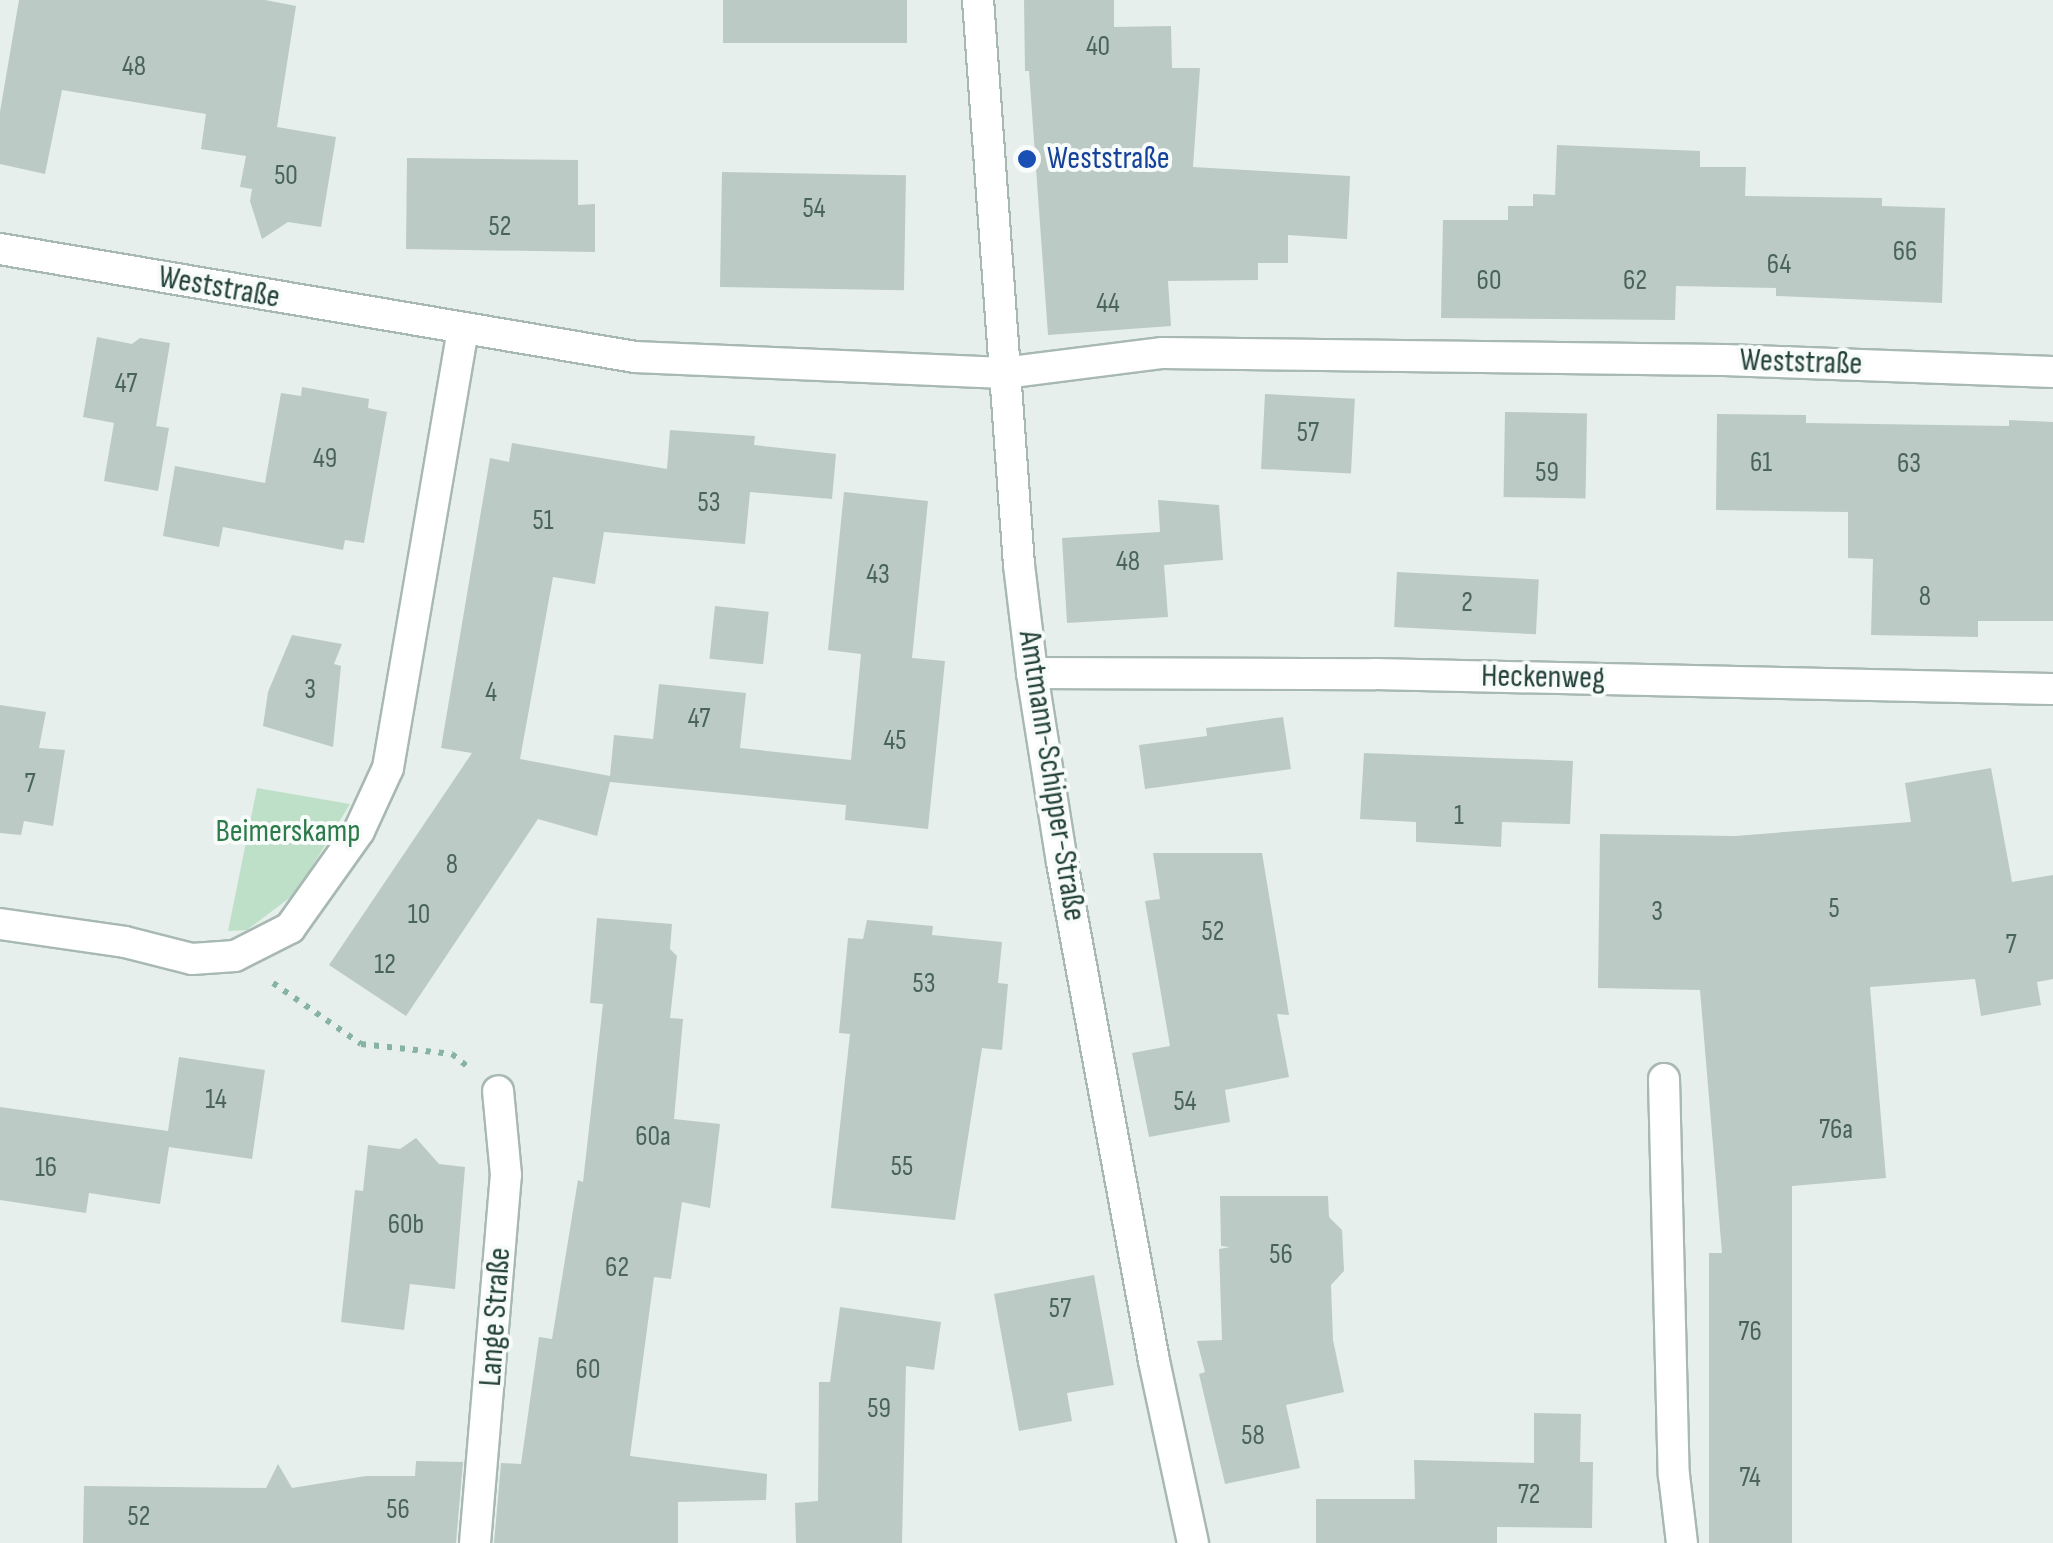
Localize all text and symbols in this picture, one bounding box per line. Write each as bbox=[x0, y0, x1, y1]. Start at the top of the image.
house number: 40 bbox=[1086, 30, 1110, 64]
house number: 48 bbox=[122, 50, 146, 84]
place label: Weststraße bbox=[1047, 140, 1170, 178]
marker: Weststraße bbox=[1016, 148, 1038, 170]
house number: 50 bbox=[274, 159, 298, 193]
house number: 54 bbox=[802, 192, 826, 226]
house number: 52 bbox=[489, 210, 511, 244]
house number: 66 bbox=[1893, 235, 1917, 269]
house number: 64 bbox=[1767, 248, 1791, 282]
street label: Weststraße bbox=[155, 258, 283, 318]
house number: 60 bbox=[1477, 264, 1501, 298]
house number: 62 bbox=[1623, 264, 1647, 298]
house number: 44 bbox=[1096, 287, 1120, 321]
street label: Weststraße bbox=[1739, 342, 1863, 384]
house number: 47 bbox=[115, 367, 137, 401]
house number: 57 bbox=[1297, 416, 1319, 450]
house number: 49 bbox=[313, 442, 337, 476]
house number: 61 bbox=[1750, 446, 1772, 480]
house number: 63 bbox=[1897, 447, 1921, 481]
house number: 59 bbox=[1535, 456, 1559, 490]
house number: 53 bbox=[698, 486, 720, 520]
house number: 51 bbox=[532, 504, 554, 538]
house number: 48 bbox=[1116, 545, 1140, 579]
house number: 43 bbox=[866, 558, 890, 592]
house number: 8 bbox=[1919, 580, 1931, 614]
house number: 2 bbox=[1461, 586, 1473, 620]
street label: Amtmann-Schipper-Straße bbox=[1009, 628, 1093, 924]
street label: Heckenweg bbox=[1481, 658, 1605, 698]
house number: 3 bbox=[304, 673, 316, 707]
house number: 4 bbox=[485, 676, 497, 710]
house number: 47 bbox=[688, 702, 710, 736]
house number: 45 bbox=[883, 724, 907, 758]
house number: 7 bbox=[24, 767, 36, 801]
house number: 1 bbox=[1454, 799, 1464, 833]
park label: Beimerskamp bbox=[216, 813, 360, 851]
house number: 8 bbox=[446, 848, 458, 882]
house number: 5 bbox=[1828, 892, 1840, 926]
house number: 3 bbox=[1651, 895, 1663, 929]
house number: 10 bbox=[408, 898, 430, 932]
house number: 52 bbox=[1202, 915, 1224, 949]
house number: 7 bbox=[2005, 928, 2017, 962]
house number: 12 bbox=[374, 948, 396, 982]
house number: 53 bbox=[913, 967, 935, 1001]
house number: 14 bbox=[205, 1083, 227, 1117]
house number: 54 bbox=[1173, 1085, 1197, 1119]
house number: 76a bbox=[1819, 1113, 1853, 1147]
house number: 60a bbox=[635, 1120, 671, 1154]
house number: 55 bbox=[891, 1150, 913, 1184]
house number: 16 bbox=[35, 1151, 57, 1185]
house number: 60b bbox=[388, 1208, 424, 1242]
house number: 56 bbox=[1269, 1238, 1293, 1272]
street label: Lange Straße bbox=[472, 1246, 520, 1388]
house number: 62 bbox=[605, 1251, 629, 1285]
house number: 57 bbox=[1049, 1292, 1071, 1326]
house number: 76 bbox=[1738, 1315, 1762, 1349]
house number: 60 bbox=[576, 1353, 600, 1387]
house number: 59 bbox=[867, 1392, 891, 1426]
house number: 58 bbox=[1241, 1419, 1265, 1453]
house number: 74 bbox=[1739, 1461, 1761, 1495]
house number: 72 bbox=[1518, 1478, 1540, 1512]
house number: 56 bbox=[386, 1493, 410, 1527]
house number: 52 bbox=[128, 1500, 150, 1534]

